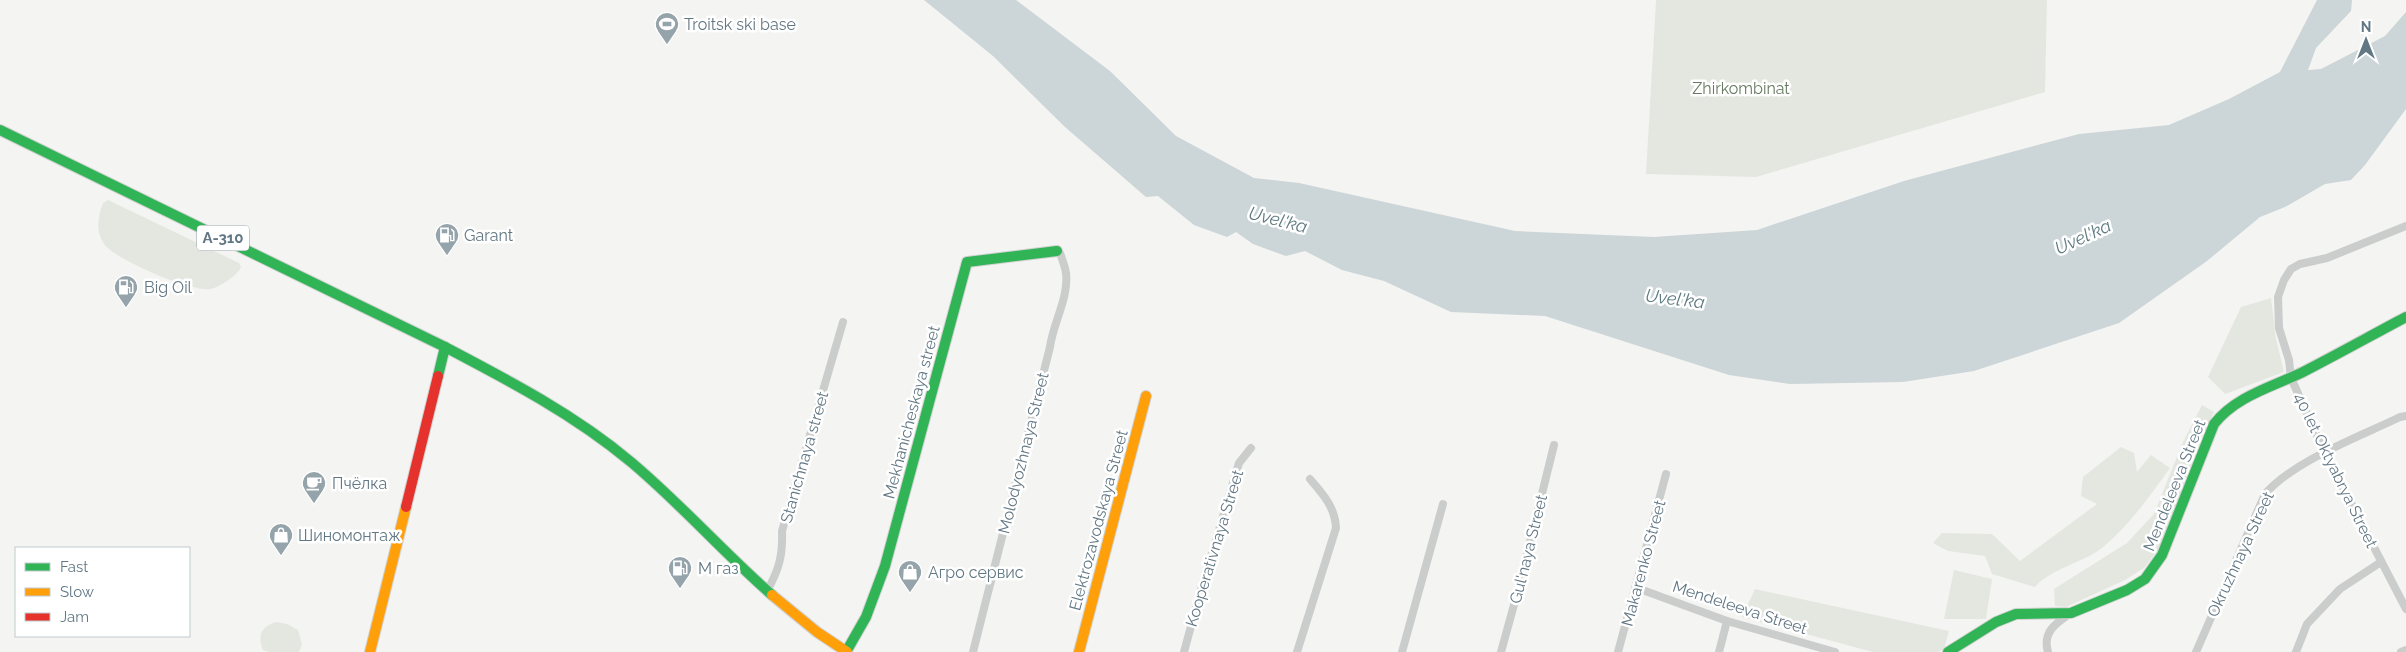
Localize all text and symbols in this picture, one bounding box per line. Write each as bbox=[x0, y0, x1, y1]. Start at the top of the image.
sports icon: Troitsk ski base bbox=[654, 11, 680, 45]
place label: Troitsk ski base bbox=[684, 15, 796, 34]
north arrow bbox=[2341, 15, 2391, 65]
text: N bbox=[2361, 19, 2371, 35]
park label: Zhirkombinat bbox=[1692, 79, 1790, 98]
water label: Uvel'ka bbox=[1247, 202, 1310, 237]
water label: Uvel'ka bbox=[2051, 214, 2114, 259]
fuel station icon: Garant bbox=[434, 222, 460, 256]
road number: А-310 bbox=[197, 226, 249, 250]
place label: Garant bbox=[464, 226, 514, 245]
fuel station icon: Big Oil bbox=[113, 274, 139, 308]
place label: Big Oil bbox=[144, 278, 193, 297]
water label: Uvel'ka bbox=[1644, 284, 1706, 313]
street label: Mekhanicheskaya street bbox=[879, 323, 944, 501]
street label: Molodyozhnaya Street bbox=[994, 370, 1053, 536]
street label: Stanichnaya street bbox=[777, 388, 833, 525]
street label: 40 let Oktyabrya Street bbox=[2290, 390, 2382, 551]
street label: Mendeleeva Street bbox=[2139, 416, 2210, 554]
street label: Elektrozavodskaya Street bbox=[1065, 427, 1132, 613]
street label: Kooperativnaya Street bbox=[1182, 467, 1248, 629]
cafe icon: Пчёлка bbox=[301, 470, 327, 504]
place label: Пчёлка bbox=[332, 474, 387, 493]
street label: Okruzhnaya Street bbox=[2203, 488, 2278, 620]
street label: Gul'naya Street bbox=[1506, 492, 1551, 606]
street label: Makarenko Street bbox=[1617, 497, 1670, 628]
shop icon: Шиномонтаж bbox=[268, 522, 294, 556]
place label: Шиномонтаж bbox=[298, 526, 401, 545]
legend bbox=[15, 547, 190, 637]
fuel station icon: М газ bbox=[667, 555, 693, 589]
text: Fast bbox=[60, 558, 88, 576]
place label: М газ bbox=[698, 559, 739, 578]
shop icon: Агро сервис bbox=[897, 559, 923, 593]
place label: Агро сервис bbox=[928, 563, 1024, 582]
street label: Mendeleeva Street bbox=[1670, 577, 1810, 638]
text: Slow bbox=[60, 583, 94, 601]
text: Jam bbox=[60, 608, 89, 626]

